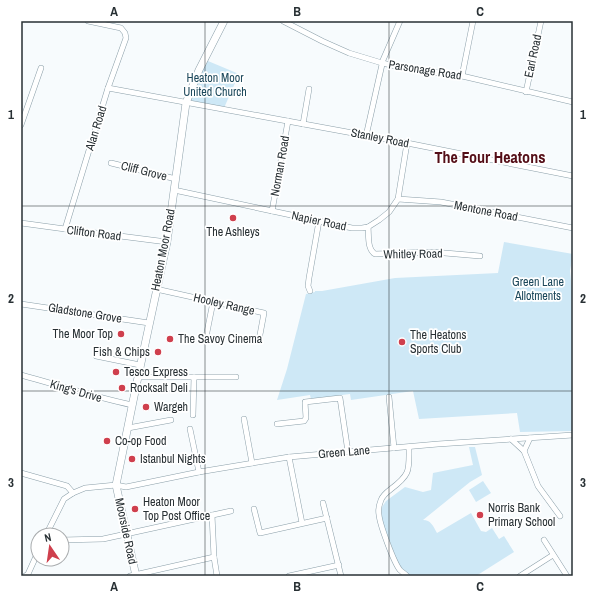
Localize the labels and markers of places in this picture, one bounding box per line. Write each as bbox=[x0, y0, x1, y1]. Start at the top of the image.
marker: The Ashleys bbox=[228, 213, 238, 223]
place label: The Ashleys bbox=[206, 224, 260, 240]
place label: The Moor Top bbox=[52, 326, 113, 342]
place label: The Heatons Sports Club bbox=[410, 327, 466, 357]
marker: The Moor Top bbox=[116, 329, 126, 339]
place label: The Savoy Cinema bbox=[178, 331, 263, 347]
marker: The Savoy Cinema bbox=[165, 334, 175, 344]
marker: The Heatons Sports Club bbox=[397, 337, 407, 347]
place label: Fish & Chips bbox=[93, 344, 150, 360]
marker: Fish & Chips bbox=[153, 347, 163, 357]
place label: Tesco Express bbox=[124, 364, 188, 380]
marker: Tesco Express bbox=[111, 367, 121, 377]
place label: Rocksalt Deli bbox=[130, 380, 188, 396]
marker: Rocksalt Deli bbox=[117, 383, 127, 393]
place label: Wargeh bbox=[154, 399, 188, 415]
marker: Wargeh bbox=[141, 402, 151, 412]
place label: Co-op Food bbox=[115, 433, 166, 449]
marker: Co-op Food bbox=[102, 436, 112, 446]
place label: Istanbul Nights bbox=[140, 451, 206, 467]
marker: Istanbul Nights bbox=[127, 454, 137, 464]
place label: Heaton Moor Top Post Office bbox=[143, 494, 210, 524]
place label: Norris Bank Primary School bbox=[488, 500, 555, 530]
marker: Heaton Moor Top Post Office bbox=[130, 504, 140, 514]
marker: Norris Bank Primary School bbox=[475, 510, 485, 520]

